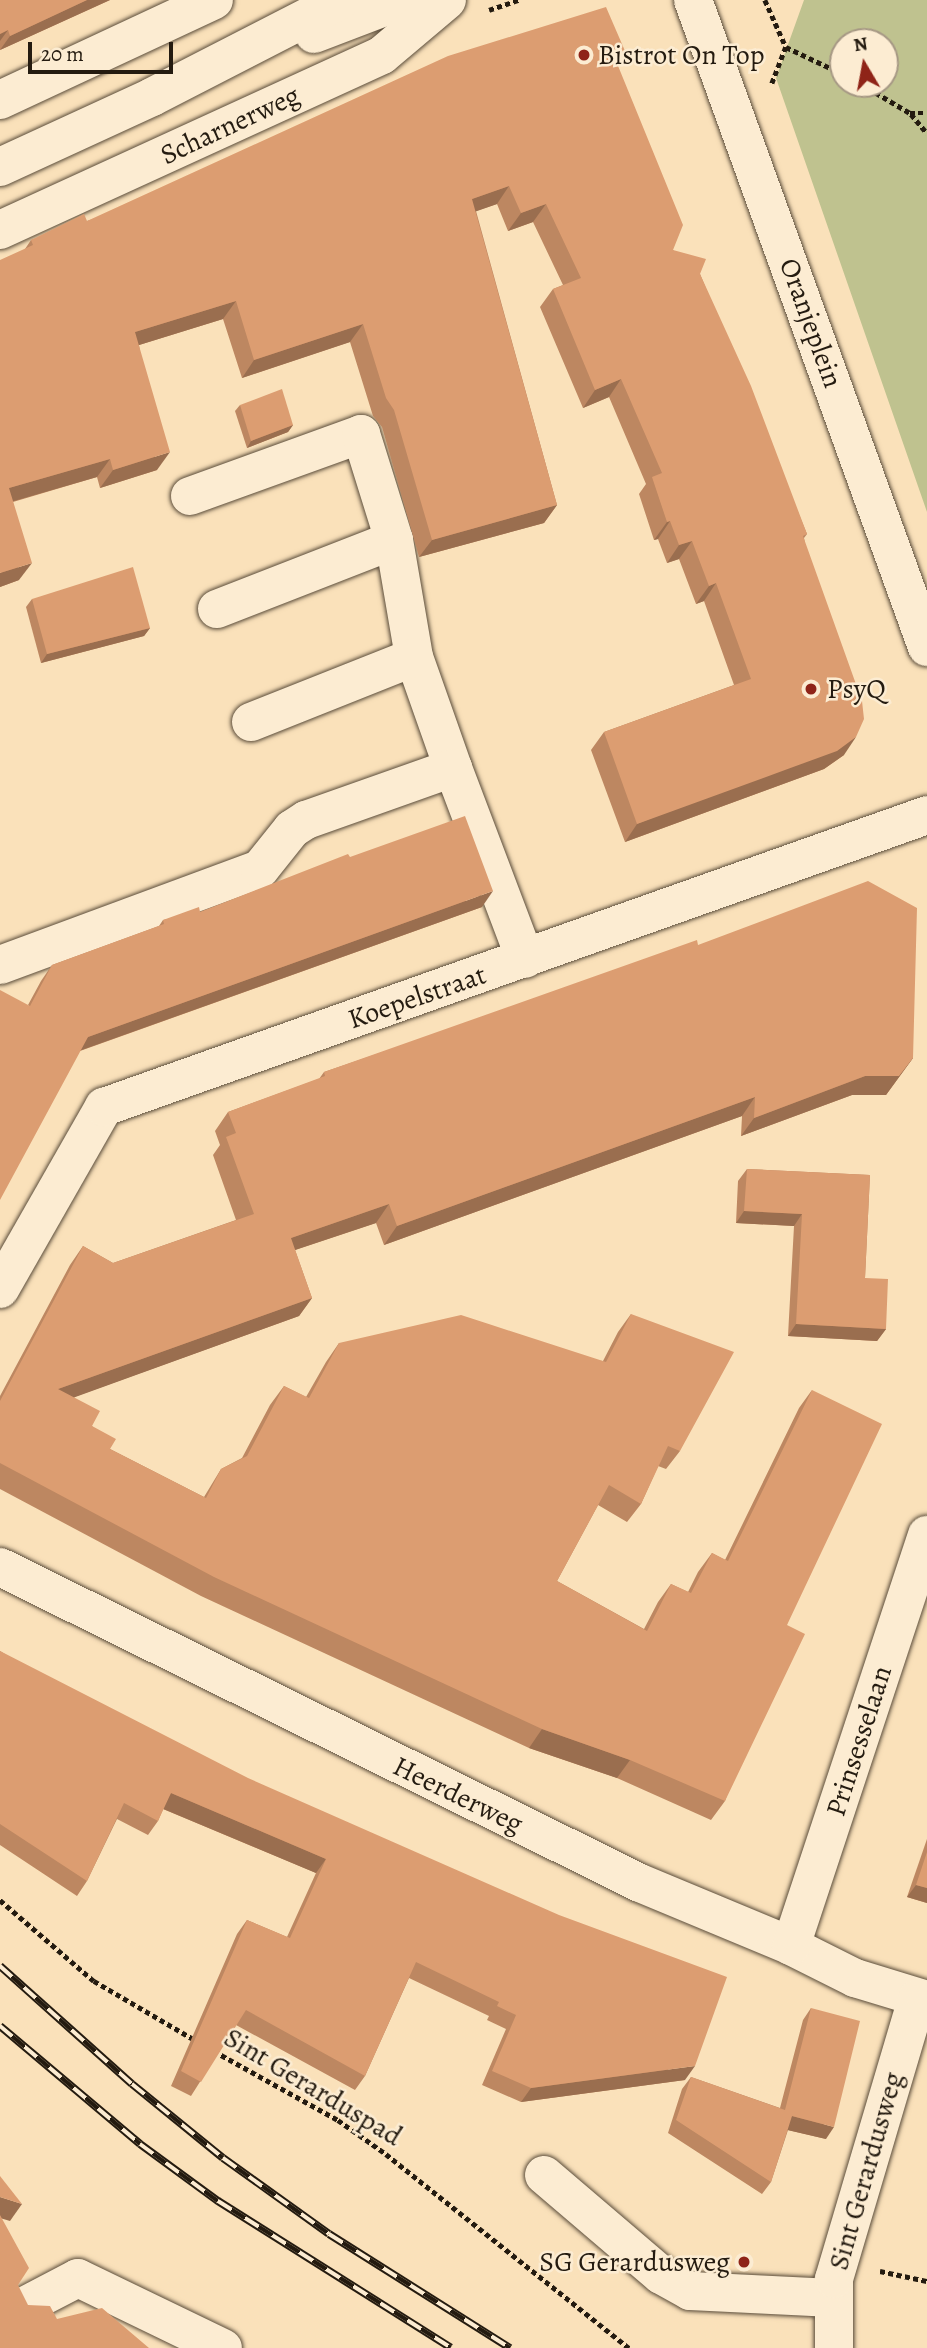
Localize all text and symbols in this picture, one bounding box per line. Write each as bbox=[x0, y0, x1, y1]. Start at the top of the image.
scale bar bbox=[32, 28, 177, 72]
north arrow bbox=[829, 28, 899, 98]
text: N bbox=[852, 30, 870, 58]
place label: Bistrot On Top bbox=[598, 38, 765, 72]
text: 20 m bbox=[41, 40, 84, 68]
marker: Bistrot On Top bbox=[576, 47, 592, 63]
street label: Scharnerweg bbox=[155, 78, 305, 172]
street label: Oranjeplein bbox=[772, 254, 850, 392]
place label: PsyQ bbox=[827, 672, 886, 706]
marker: PsyQ bbox=[801, 679, 821, 699]
street label: Koepelstraat bbox=[344, 958, 490, 1036]
street label: Prinsesselaan bbox=[819, 1662, 899, 1820]
street label: Heerderweg bbox=[388, 1749, 528, 1841]
street label: Sint Gerarduspad bbox=[218, 2021, 408, 2153]
street label: Sint Gerardusweg bbox=[822, 2068, 910, 2274]
place label: SG Gerardusweg bbox=[539, 2245, 730, 2279]
marker: SG Gerardusweg bbox=[736, 2254, 752, 2270]

